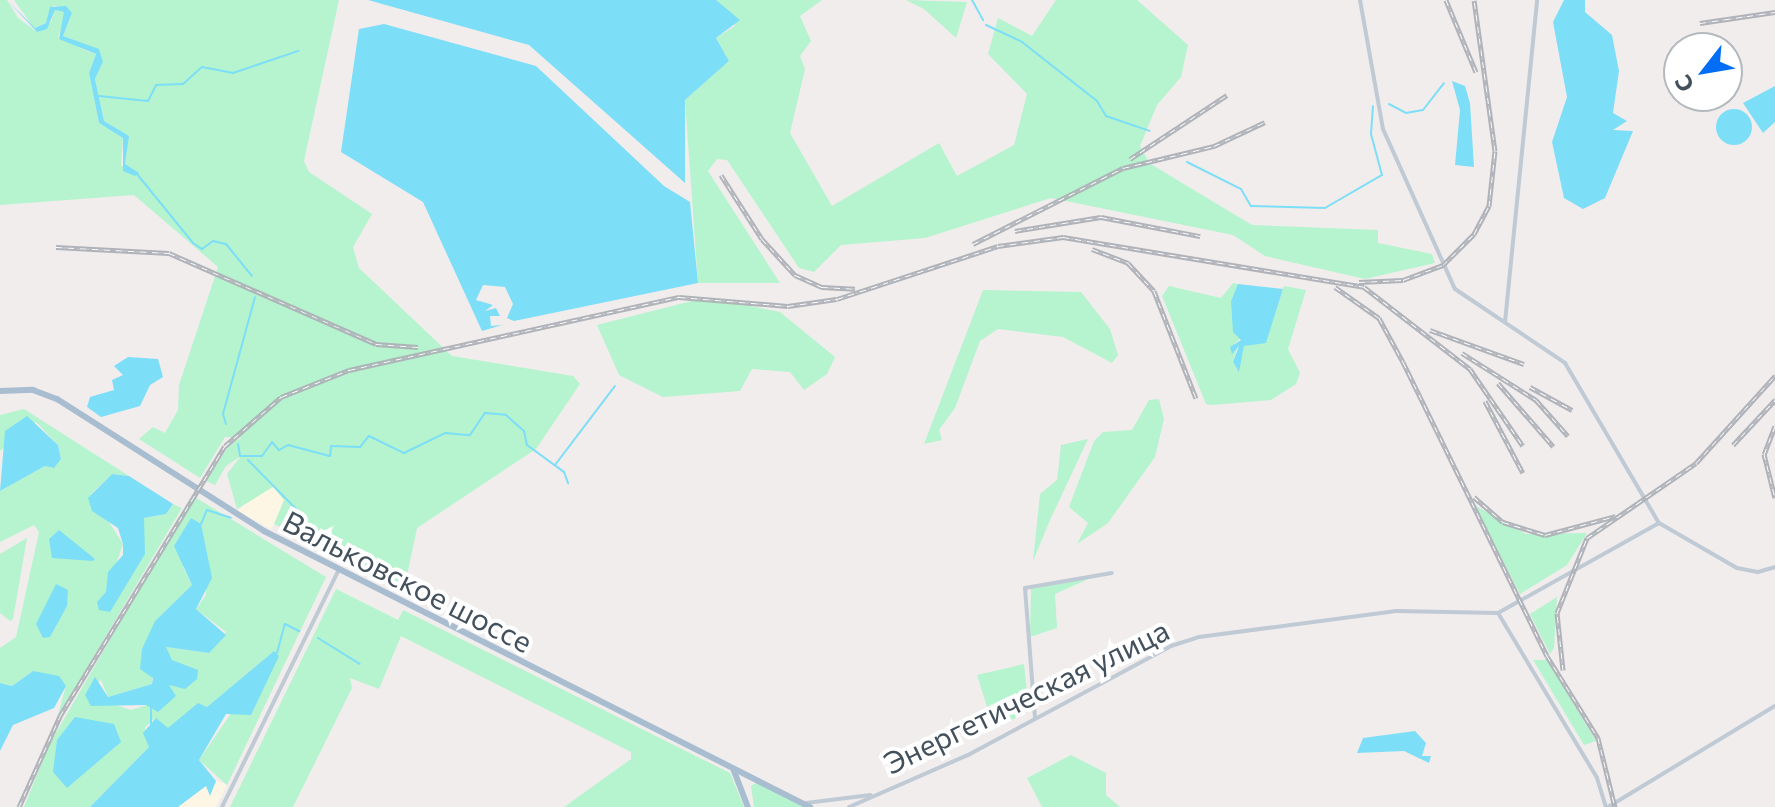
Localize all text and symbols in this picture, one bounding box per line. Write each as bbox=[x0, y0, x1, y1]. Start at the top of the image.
north arrow bbox=[1663, 32, 1743, 112]
text: С bbox=[1668, 70, 1699, 97]
street label: Вальковское шоссе bbox=[277, 503, 539, 659]
street label: Энергетическая улица bbox=[877, 611, 1175, 781]

